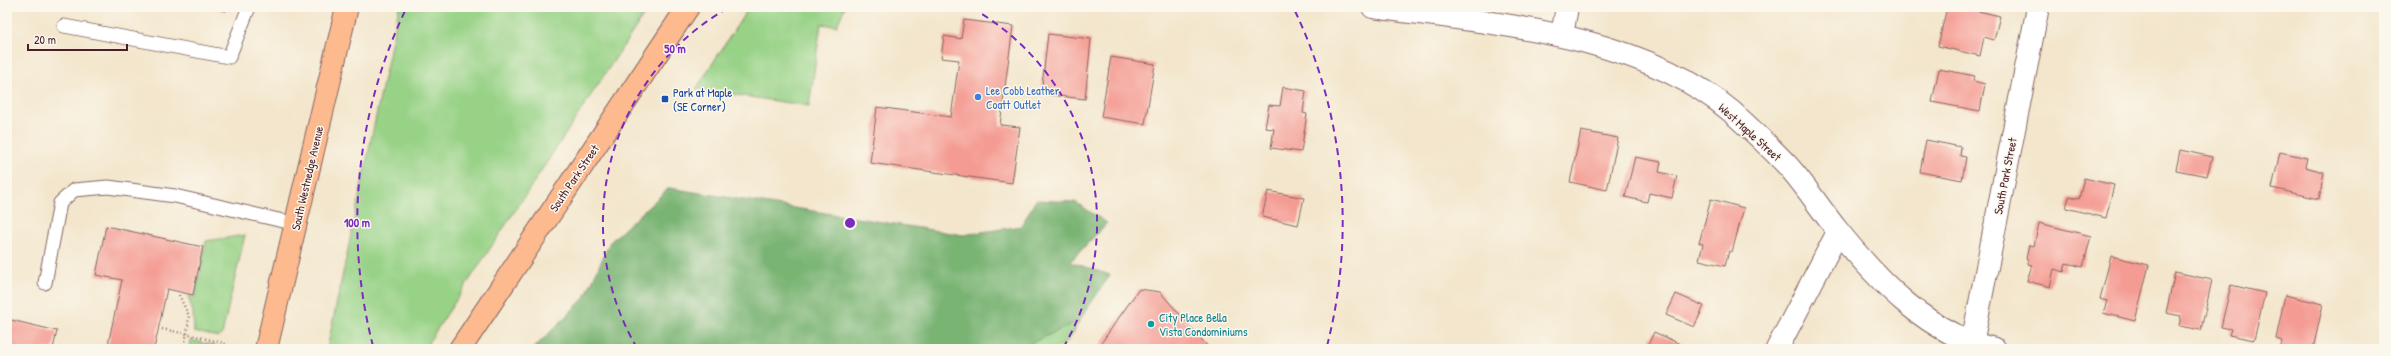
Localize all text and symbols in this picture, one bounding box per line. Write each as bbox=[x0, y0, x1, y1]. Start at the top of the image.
scale bar bbox=[28, 26, 127, 52]
text: 20 m bbox=[34, 31, 56, 48]
text: 50 m bbox=[664, 40, 686, 57]
place label: Lee Cobb Leather Coatt Outlet bbox=[986, 82, 1060, 113]
place label: Park at Maple (SE Corner) bbox=[673, 84, 733, 115]
marker: Lee Cobb Leather Coatt Outlet bbox=[973, 92, 983, 102]
marker: Park at Maple (SE Corner) bbox=[660, 94, 670, 104]
street label: West Maple Street bbox=[1715, 99, 1786, 165]
street label: South Westnedge Avenue bbox=[287, 124, 327, 232]
street label: South Park Street bbox=[1989, 135, 2021, 216]
street label: South Park Street bbox=[545, 140, 603, 215]
text: 100 m bbox=[344, 214, 370, 231]
centre of rings bbox=[843, 216, 857, 230]
place label: City Place Bella Vista Condominiums bbox=[1159, 309, 1248, 340]
marker: City Place Bella Vista Condominiums bbox=[1146, 319, 1156, 329]

